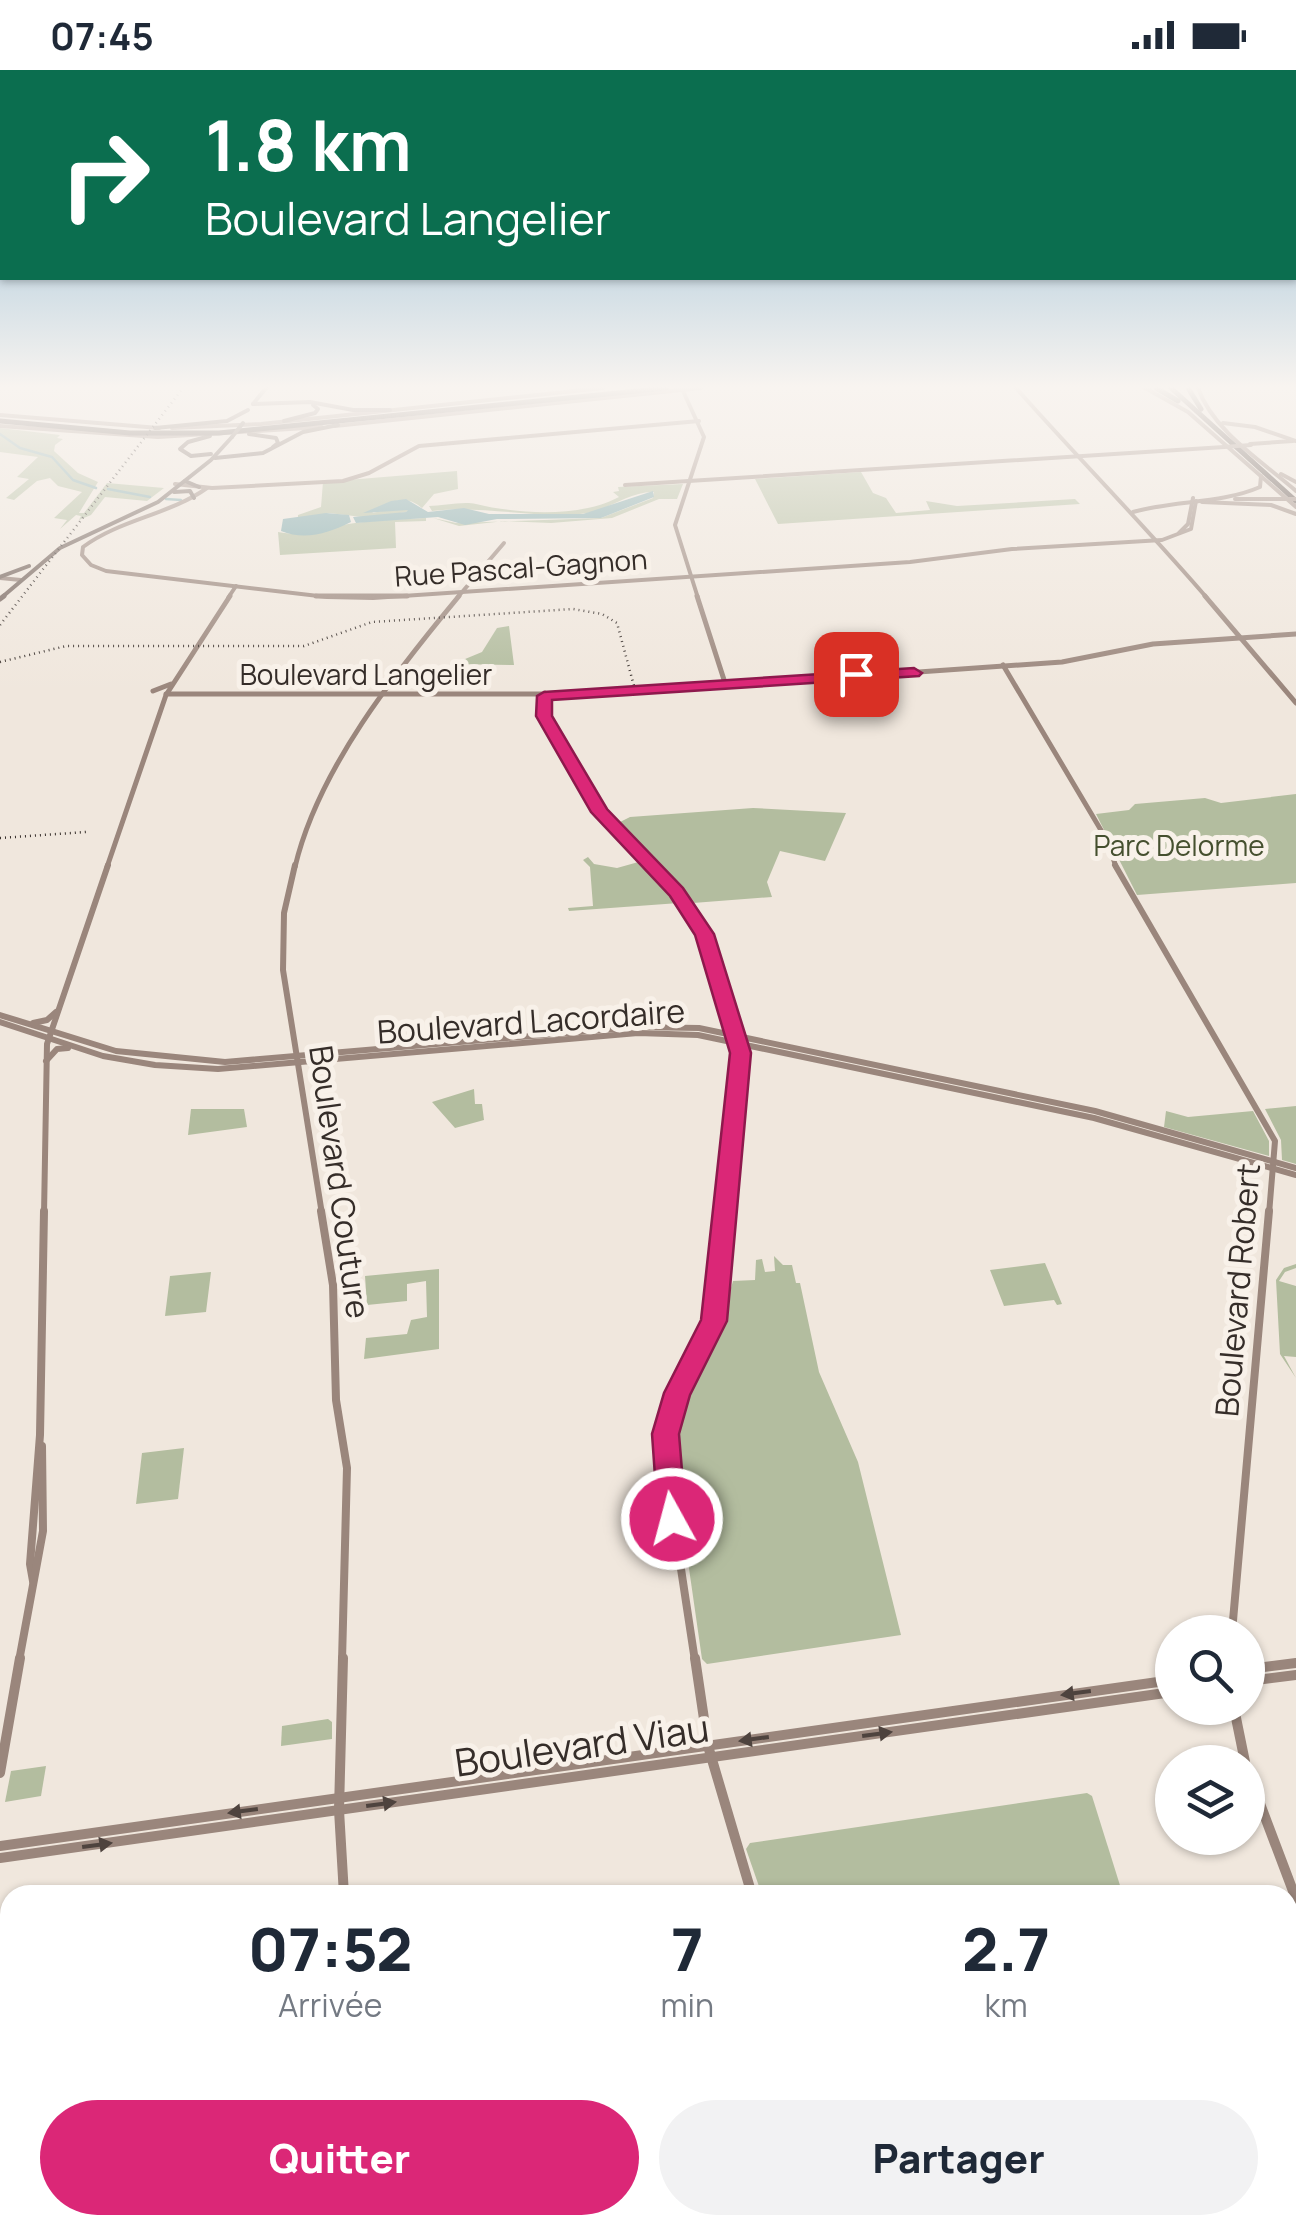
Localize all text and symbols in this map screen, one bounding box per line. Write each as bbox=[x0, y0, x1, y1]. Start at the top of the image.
text: 07:45 bbox=[50, 9, 154, 61]
text: 1.8 km bbox=[205, 96, 412, 192]
icon: right bbox=[40, 110, 170, 240]
text: Boulevard Langelier bbox=[205, 187, 611, 249]
street label: Rue Pascal-Gagnon bbox=[393, 539, 649, 595]
pin bbox=[814, 632, 899, 717]
icon: arrive bbox=[829, 647, 884, 702]
street label: Boulevard Langelier bbox=[240, 655, 492, 693]
park label: Parc Delorme bbox=[1093, 826, 1265, 864]
street label: Boulevard Lacordaire bbox=[376, 988, 686, 1054]
street label: Boulevard Couture bbox=[299, 1042, 381, 1321]
street label: Boulevard Robert bbox=[1204, 1162, 1270, 1418]
position arrow bbox=[620, 1467, 724, 1571]
map controls bbox=[1155, 1615, 1265, 1855]
button: search bbox=[1155, 1615, 1265, 1725]
one-way arrow bbox=[1060, 1685, 1091, 1701]
street label: Boulevard Viau bbox=[451, 1700, 712, 1788]
one-way arrow bbox=[861, 1726, 893, 1742]
one-way arrow bbox=[738, 1731, 769, 1747]
button: layers bbox=[1155, 1745, 1265, 1855]
one-way arrow bbox=[365, 1796, 397, 1812]
one-way arrow bbox=[226, 1804, 258, 1820]
one-way arrow bbox=[81, 1837, 113, 1853]
text: 07:52 bbox=[248, 1907, 413, 1989]
text: 7 bbox=[671, 1907, 704, 1989]
text: 2.7 bbox=[962, 1907, 1050, 1989]
text: Arrivée bbox=[278, 1983, 382, 2027]
text: min bbox=[660, 1983, 714, 2027]
text: km bbox=[985, 1983, 1028, 2027]
button: Quitter bbox=[40, 2100, 639, 2215]
button: Partager bbox=[659, 2100, 1258, 2215]

